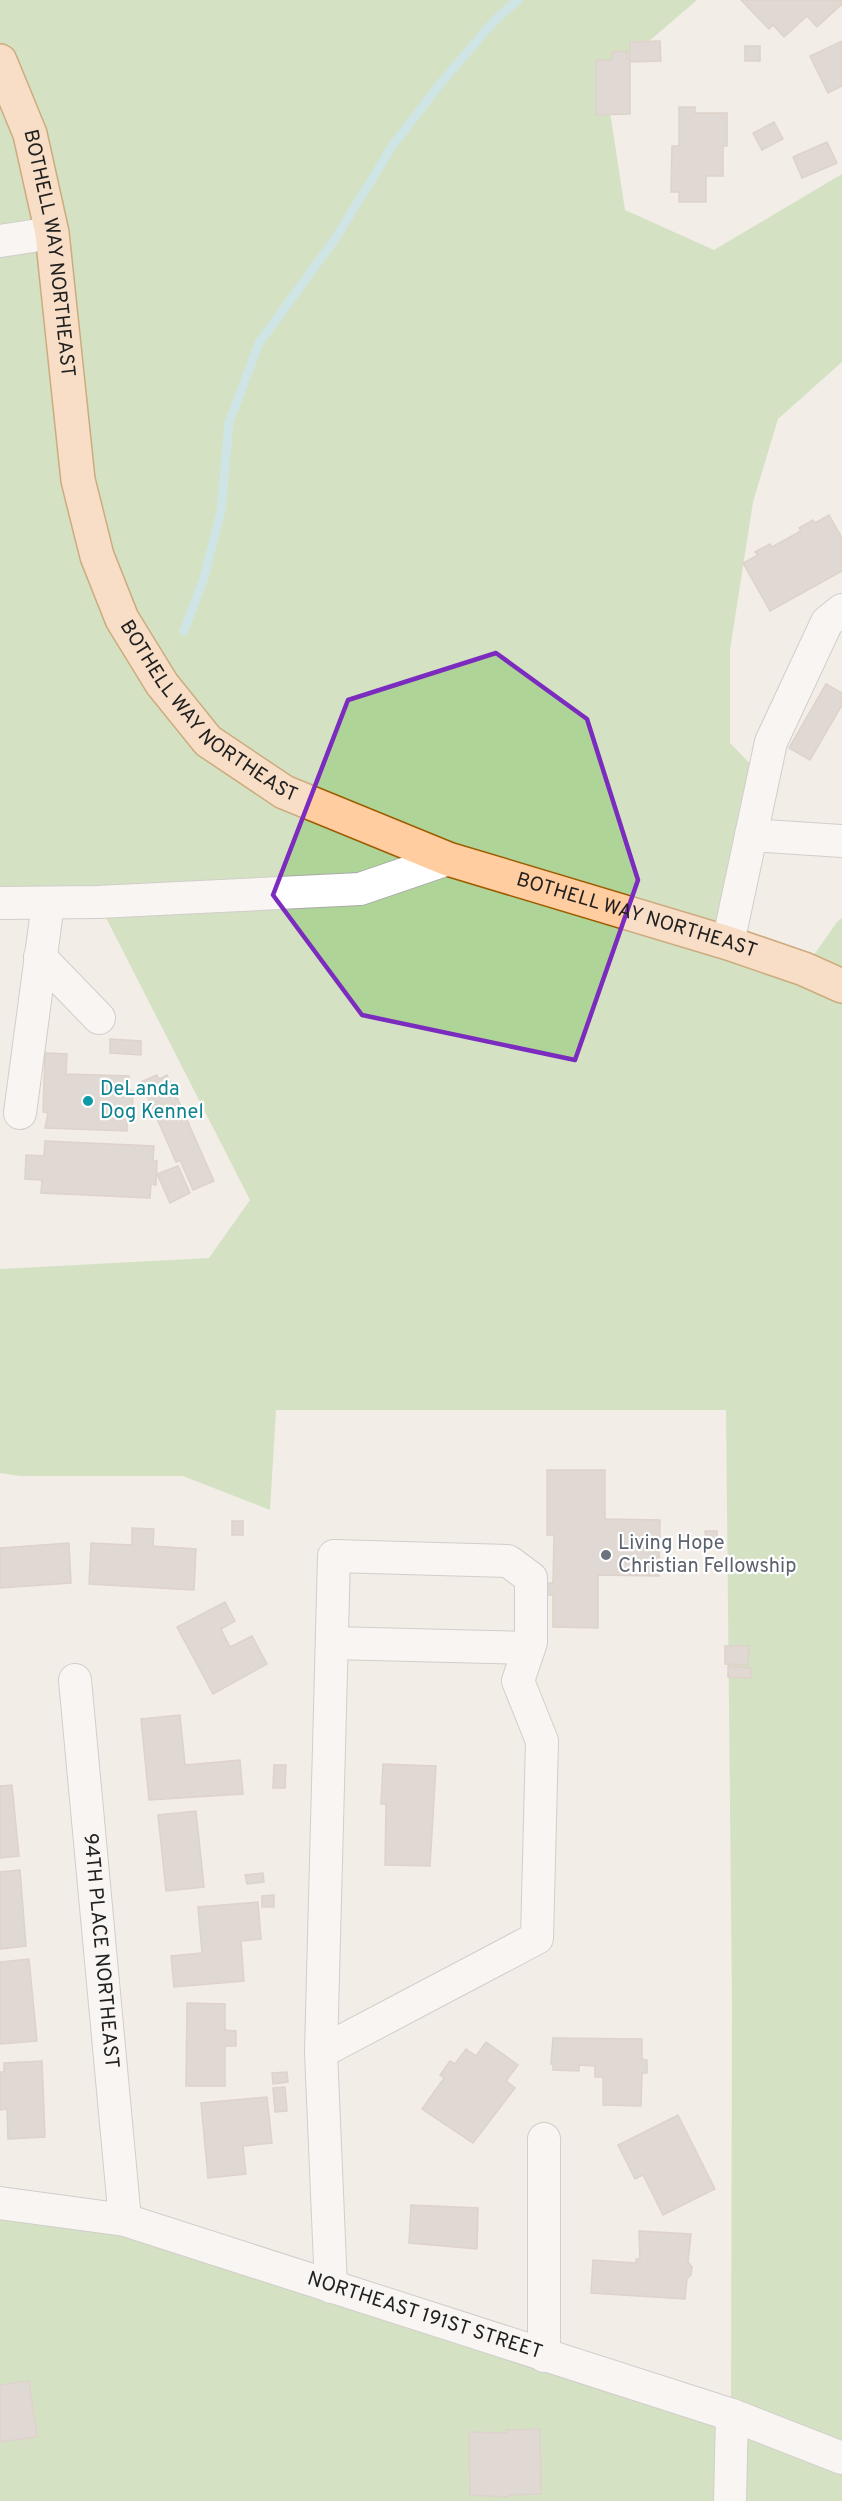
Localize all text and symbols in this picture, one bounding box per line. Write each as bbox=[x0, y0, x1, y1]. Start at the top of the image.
street label: BOTHELL WAY NORTHEAST bbox=[16, 127, 80, 378]
street label: BOTHELL WAY NORTHEAST bbox=[113, 616, 301, 809]
street label: BOTHELL WAY NORTHEAST bbox=[513, 867, 760, 965]
place label: DeLanda Dog Kennel bbox=[100, 1077, 204, 1126]
marker: DeLanda Dog Kennel bbox=[81, 1094, 95, 1108]
place label: Living Hope Christian Fellowship bbox=[618, 1531, 796, 1580]
marker: Living Hope Christian Fellowship bbox=[599, 1548, 613, 1562]
street label: 94TH PLACE NORTHEAST bbox=[76, 1832, 124, 2070]
street label: NORTHEAST 191ST STREET bbox=[304, 2266, 546, 2366]

